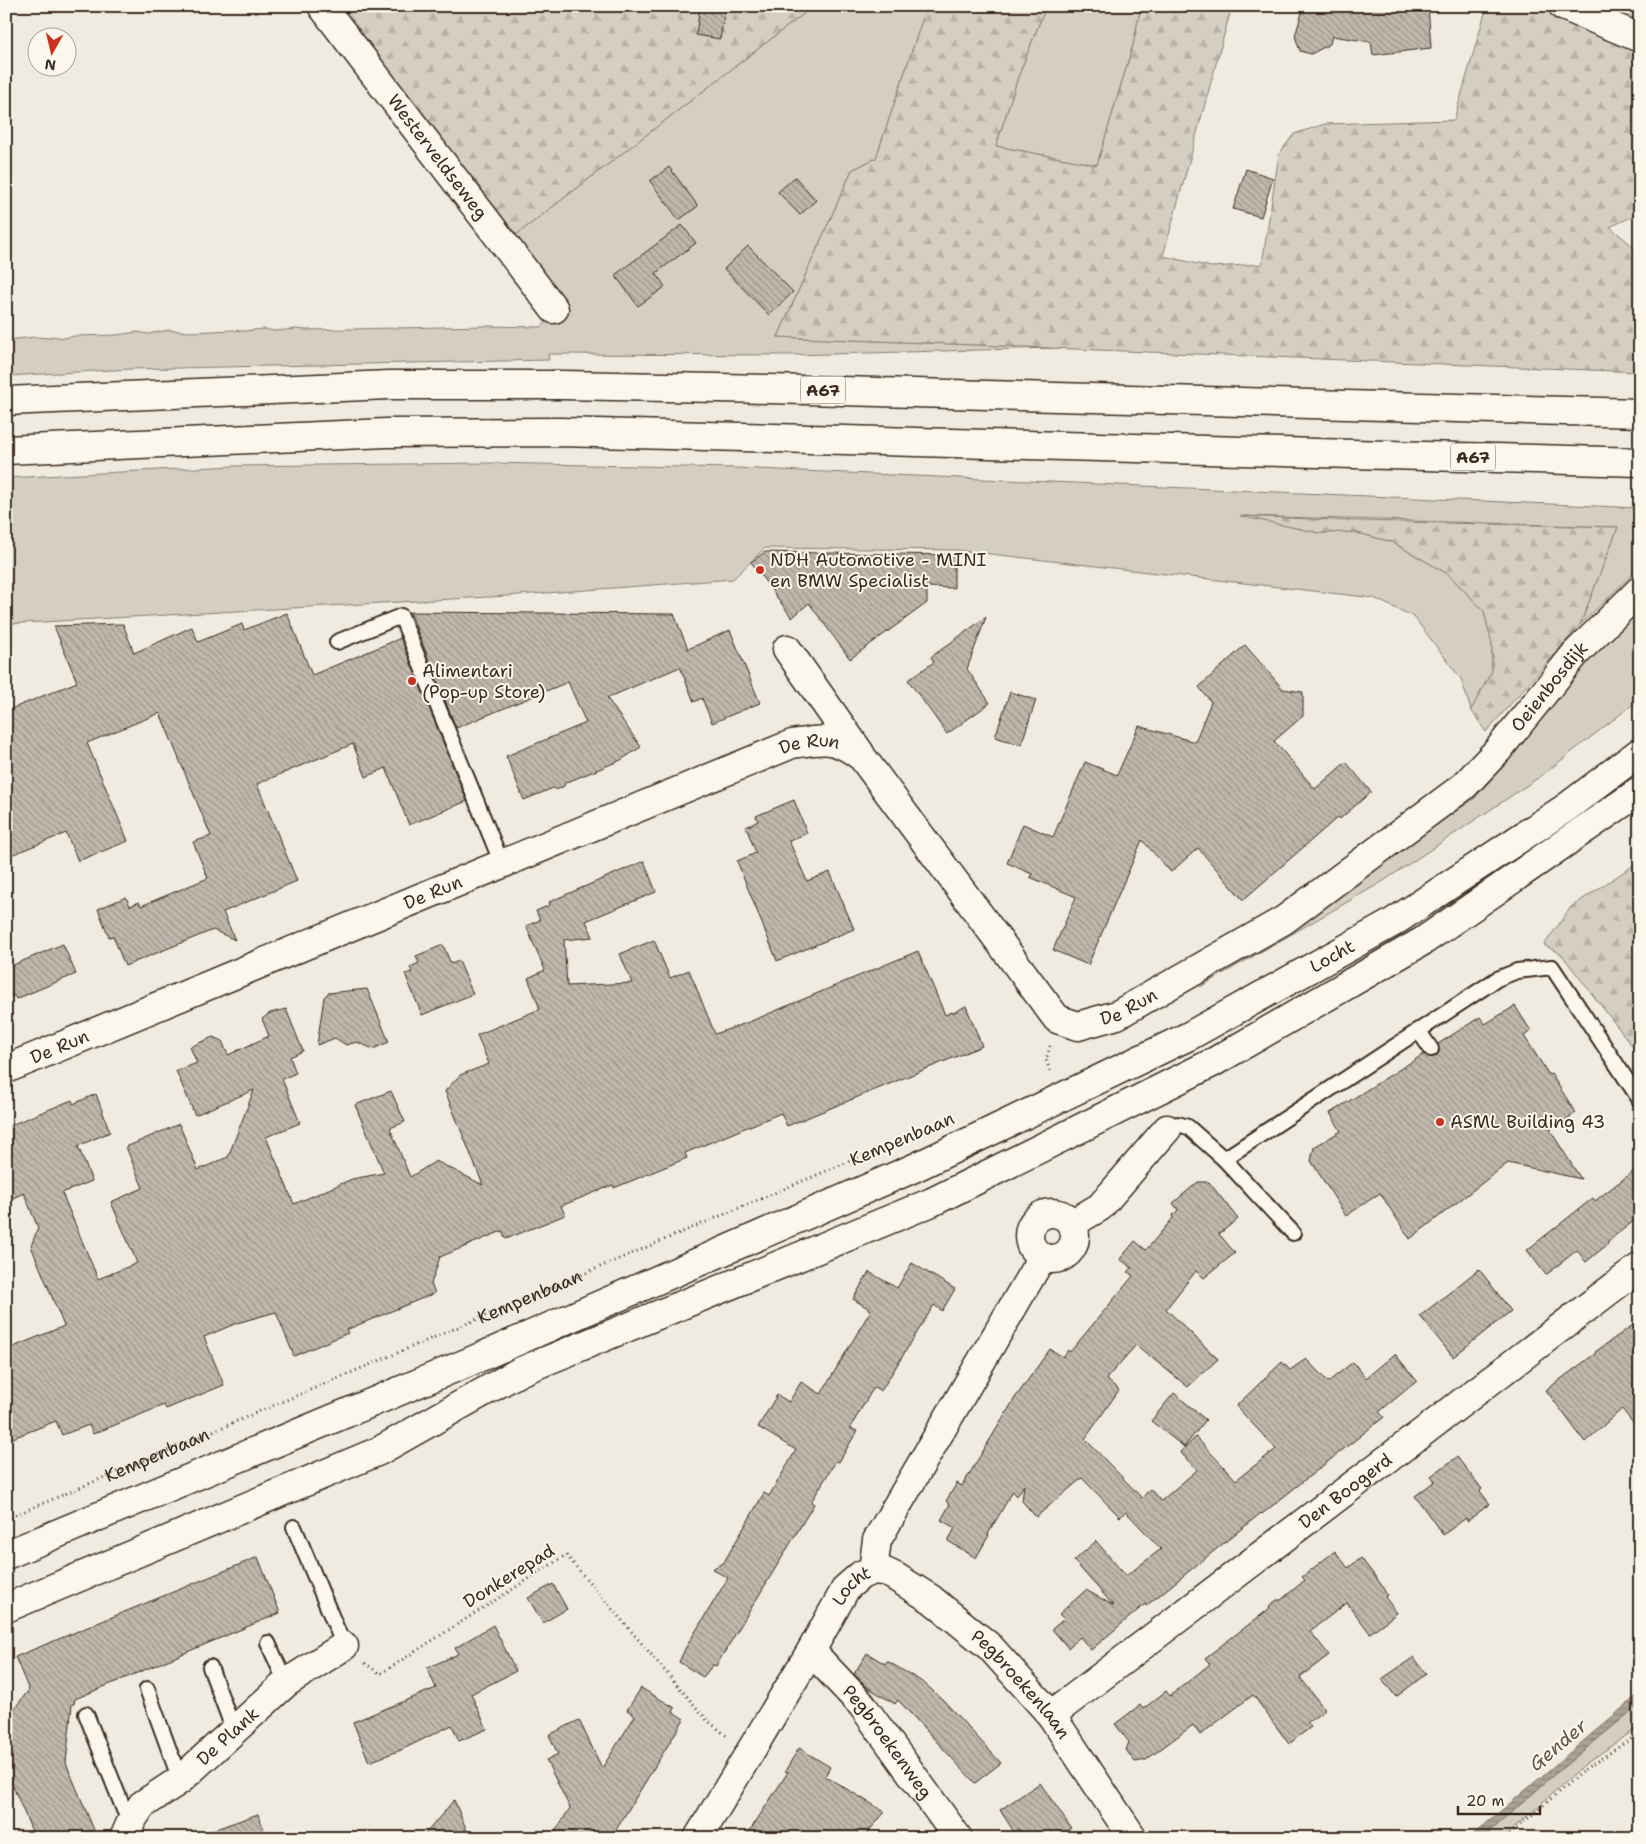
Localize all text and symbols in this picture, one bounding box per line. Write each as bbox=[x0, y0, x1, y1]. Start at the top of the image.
north arrow bbox=[28, 28, 78, 78]
text: N bbox=[43, 55, 57, 75]
street label: Westerveldseweg bbox=[382, 89, 493, 224]
road number: A67 bbox=[800, 376, 846, 404]
road number: A67 bbox=[1450, 444, 1496, 471]
place label: NDH Automotive - MINI en BMW Specialist bbox=[770, 548, 987, 593]
marker: NDH Automotive - MINI en BMW Specialist bbox=[754, 564, 766, 576]
street label: Oeienbosdijk bbox=[1505, 636, 1593, 737]
place label: Alimentari (Pop-up Store) bbox=[422, 659, 545, 704]
marker: Alimentari (Pop-up Store) bbox=[406, 675, 418, 687]
street label: De Run bbox=[775, 728, 843, 760]
street label: De Run bbox=[400, 870, 466, 915]
street label: Locht bbox=[1305, 934, 1359, 978]
street label: De Run bbox=[1097, 983, 1162, 1031]
street label: De Run bbox=[27, 1024, 93, 1070]
street label: Kempenbaan bbox=[846, 1106, 958, 1172]
place label: ASML Building 43 bbox=[1450, 1110, 1605, 1134]
marker: ASML Building 43 bbox=[1434, 1116, 1446, 1128]
street label: Kempenbaan bbox=[474, 1264, 586, 1330]
street label: Kempenbaan bbox=[101, 1422, 213, 1488]
street label: Den Boogerd bbox=[1294, 1448, 1397, 1534]
street label: Donkerepad bbox=[459, 1538, 559, 1614]
street label: Locht bbox=[827, 1560, 875, 1610]
street label: Pegbroekenlaan bbox=[966, 1624, 1076, 1744]
street label: Pegbroekenweg bbox=[837, 1680, 938, 1804]
street label: De Plank bbox=[192, 1702, 264, 1771]
water label: Gender bbox=[1524, 1713, 1593, 1776]
scale bar bbox=[1458, 1784, 1541, 1816]
text: 20 m bbox=[1466, 1791, 1505, 1811]

